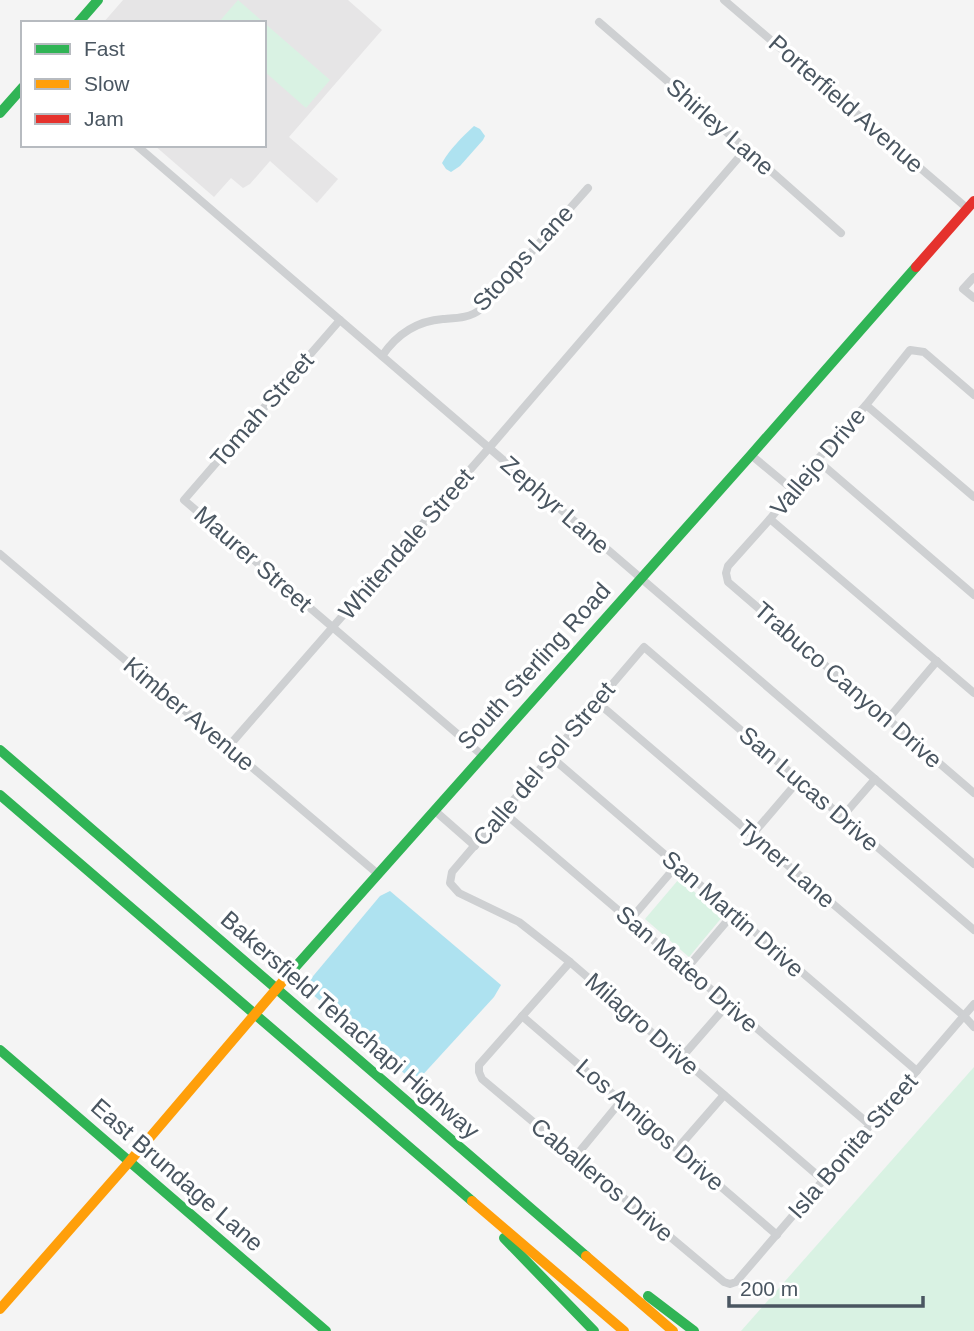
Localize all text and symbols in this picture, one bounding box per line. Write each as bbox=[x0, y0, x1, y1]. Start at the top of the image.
legend bbox=[21, 21, 266, 147]
street label: Porterfield Avenue bbox=[764, 29, 929, 178]
text: Fast bbox=[84, 37, 125, 60]
text: Slow bbox=[84, 72, 130, 95]
street label: Shirley Lane bbox=[661, 73, 780, 181]
text: Jam bbox=[84, 107, 124, 130]
street label: Stoops Lane bbox=[467, 199, 578, 316]
street label: Tomah Street bbox=[205, 347, 319, 472]
street label: Vallejo Drive bbox=[765, 402, 871, 521]
street label: Zephyr Lane bbox=[496, 450, 615, 559]
street label: Whitendale Street bbox=[333, 463, 479, 625]
street label: Maurer Street bbox=[189, 500, 318, 617]
street label: South Sterling Road bbox=[452, 577, 616, 755]
street label: Trabuco Canyon Drive bbox=[749, 596, 947, 773]
street label: Kimber Avenue bbox=[118, 651, 260, 776]
street label: Calle del Sol Street bbox=[467, 676, 620, 851]
street label: San Lucas Drive bbox=[734, 721, 885, 857]
street label: Tyner Lane bbox=[732, 814, 841, 913]
street label: San Martin Drive bbox=[657, 845, 810, 982]
street label: San Mateo Drive bbox=[611, 900, 764, 1037]
street label: Bakersfield Tehachapi Highway bbox=[216, 905, 485, 1144]
street label: Milagro Drive bbox=[580, 967, 705, 1080]
street label: Los Amigos Drive bbox=[571, 1053, 730, 1196]
street label: Isla Bonita Street bbox=[782, 1068, 923, 1223]
street label: East Brundage Lane bbox=[86, 1093, 269, 1257]
street label: Caballeros Drive bbox=[526, 1112, 679, 1247]
scale bar bbox=[729, 1264, 923, 1308]
text: 200 m bbox=[740, 1277, 798, 1300]

